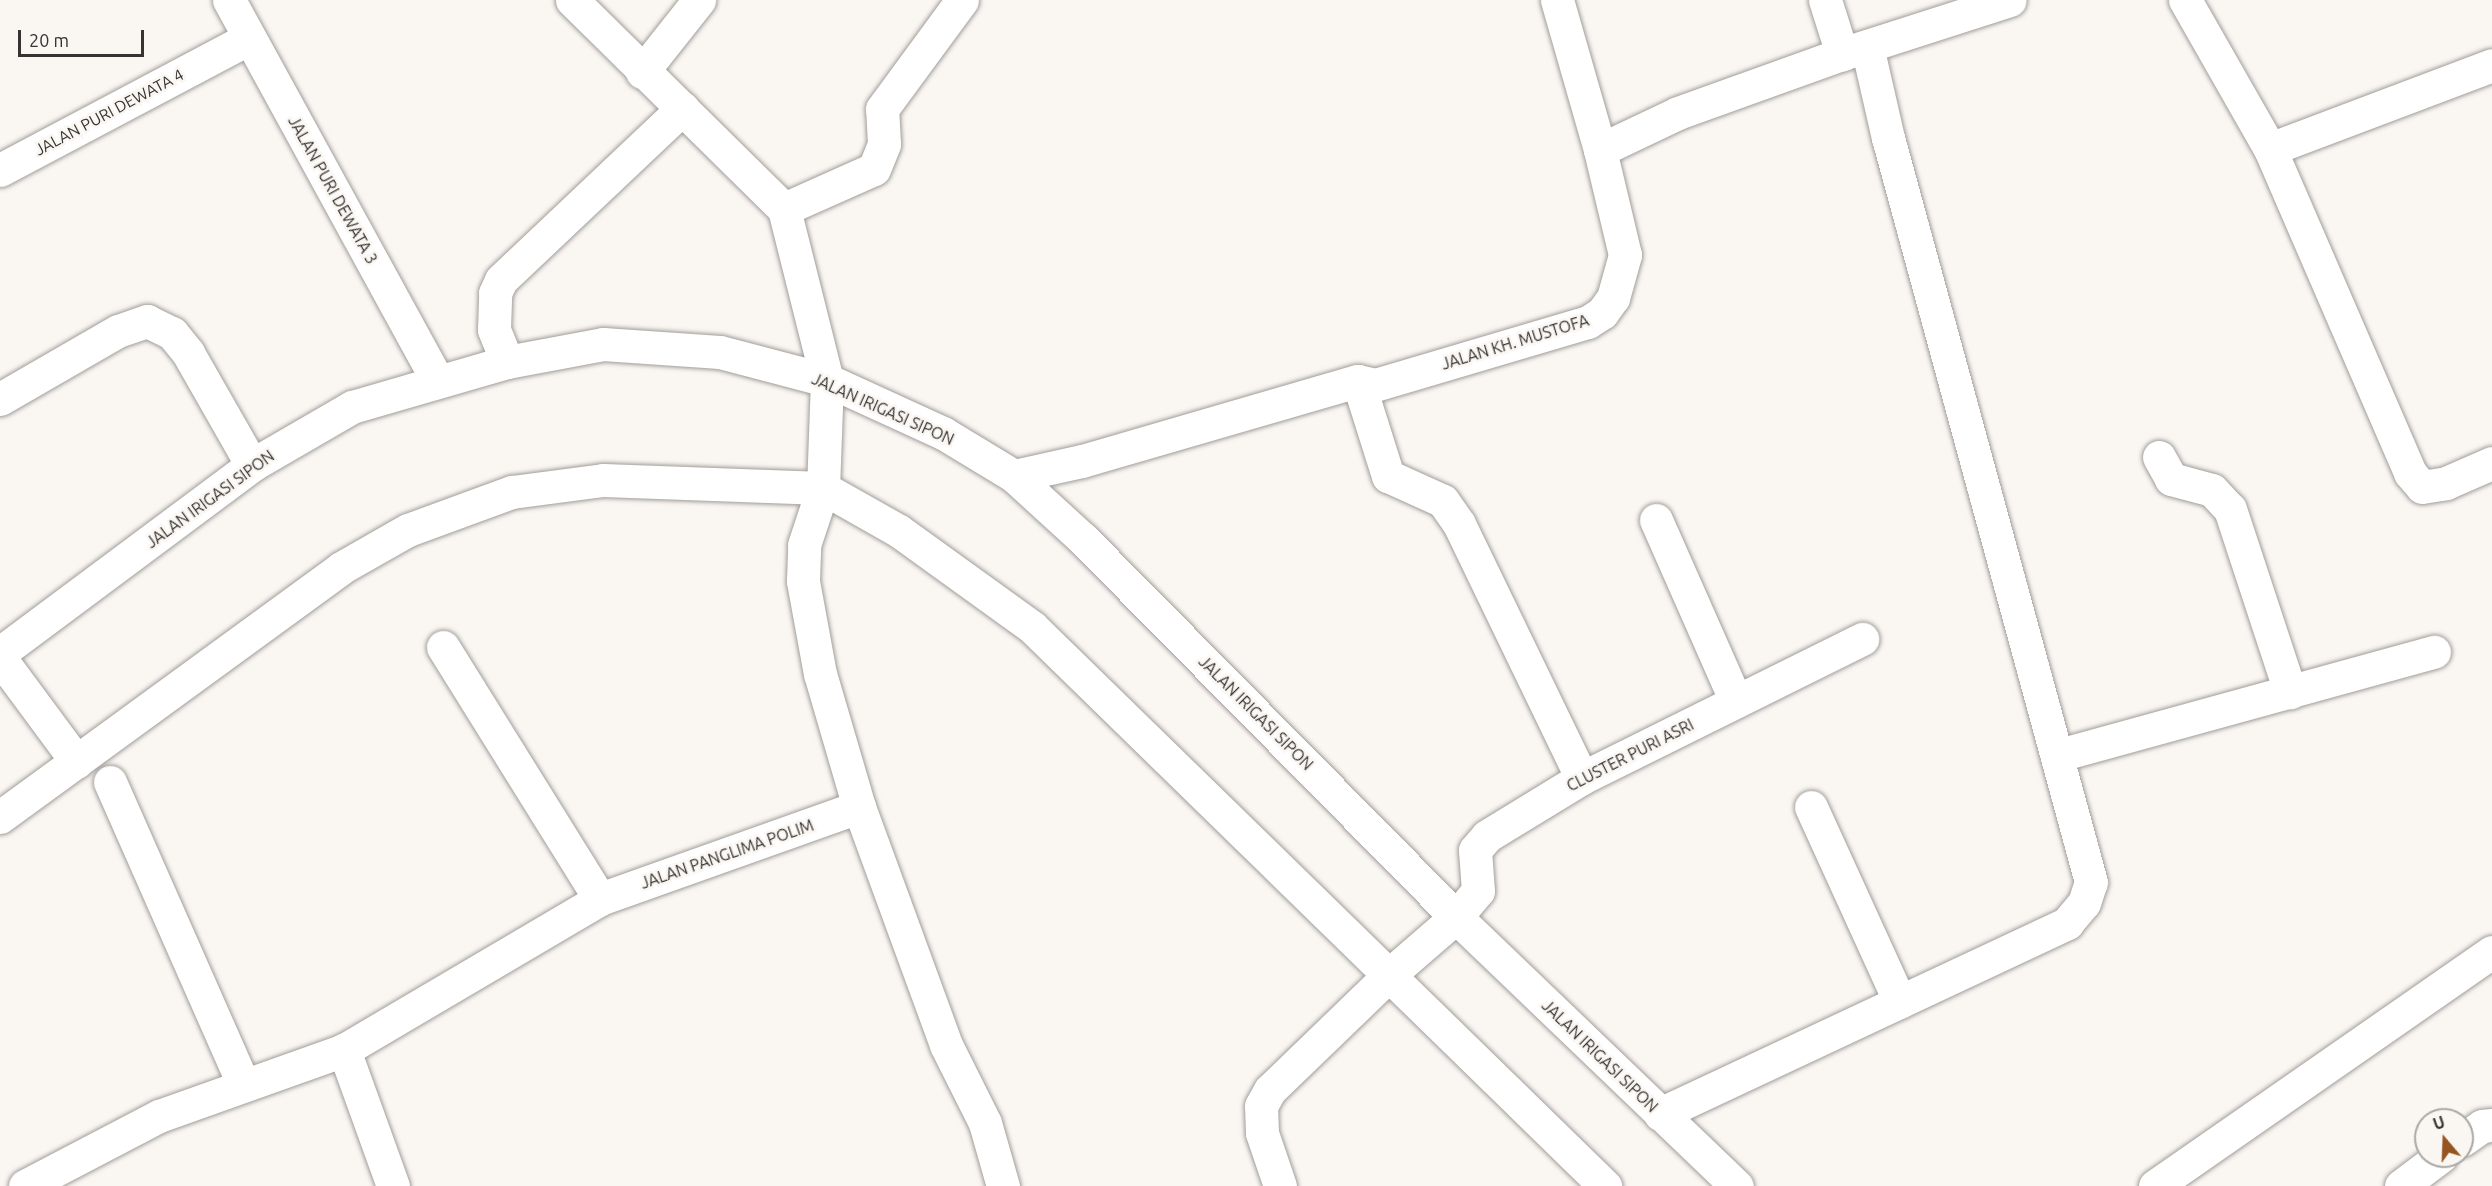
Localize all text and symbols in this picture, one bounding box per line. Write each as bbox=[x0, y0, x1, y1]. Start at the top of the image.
scale bar bbox=[21, 18, 147, 56]
text: 20 m bbox=[29, 30, 69, 50]
street label: JALAN PURI DEWATA 4 bbox=[31, 65, 187, 159]
street label: JALAN PURI DEWATA 3 bbox=[284, 113, 382, 267]
street label: JALAN KH. MUSTOFA bbox=[1439, 310, 1591, 374]
street label: JALAN IRIGASI SIPON bbox=[809, 369, 957, 449]
street label: JALAN IRIGASI SIPON bbox=[142, 446, 278, 552]
street label: JALAN IRIGASI SIPON bbox=[1195, 652, 1317, 774]
street label: CLUSTER PURI ASRI bbox=[1563, 715, 1697, 795]
street label: JALAN PANGLIMA POLIM bbox=[638, 815, 816, 893]
street label: JALAN IRIGASI SIPON bbox=[1538, 996, 1662, 1116]
north arrow bbox=[2414, 1108, 2474, 1168]
text: U bbox=[2431, 1113, 2447, 1133]

